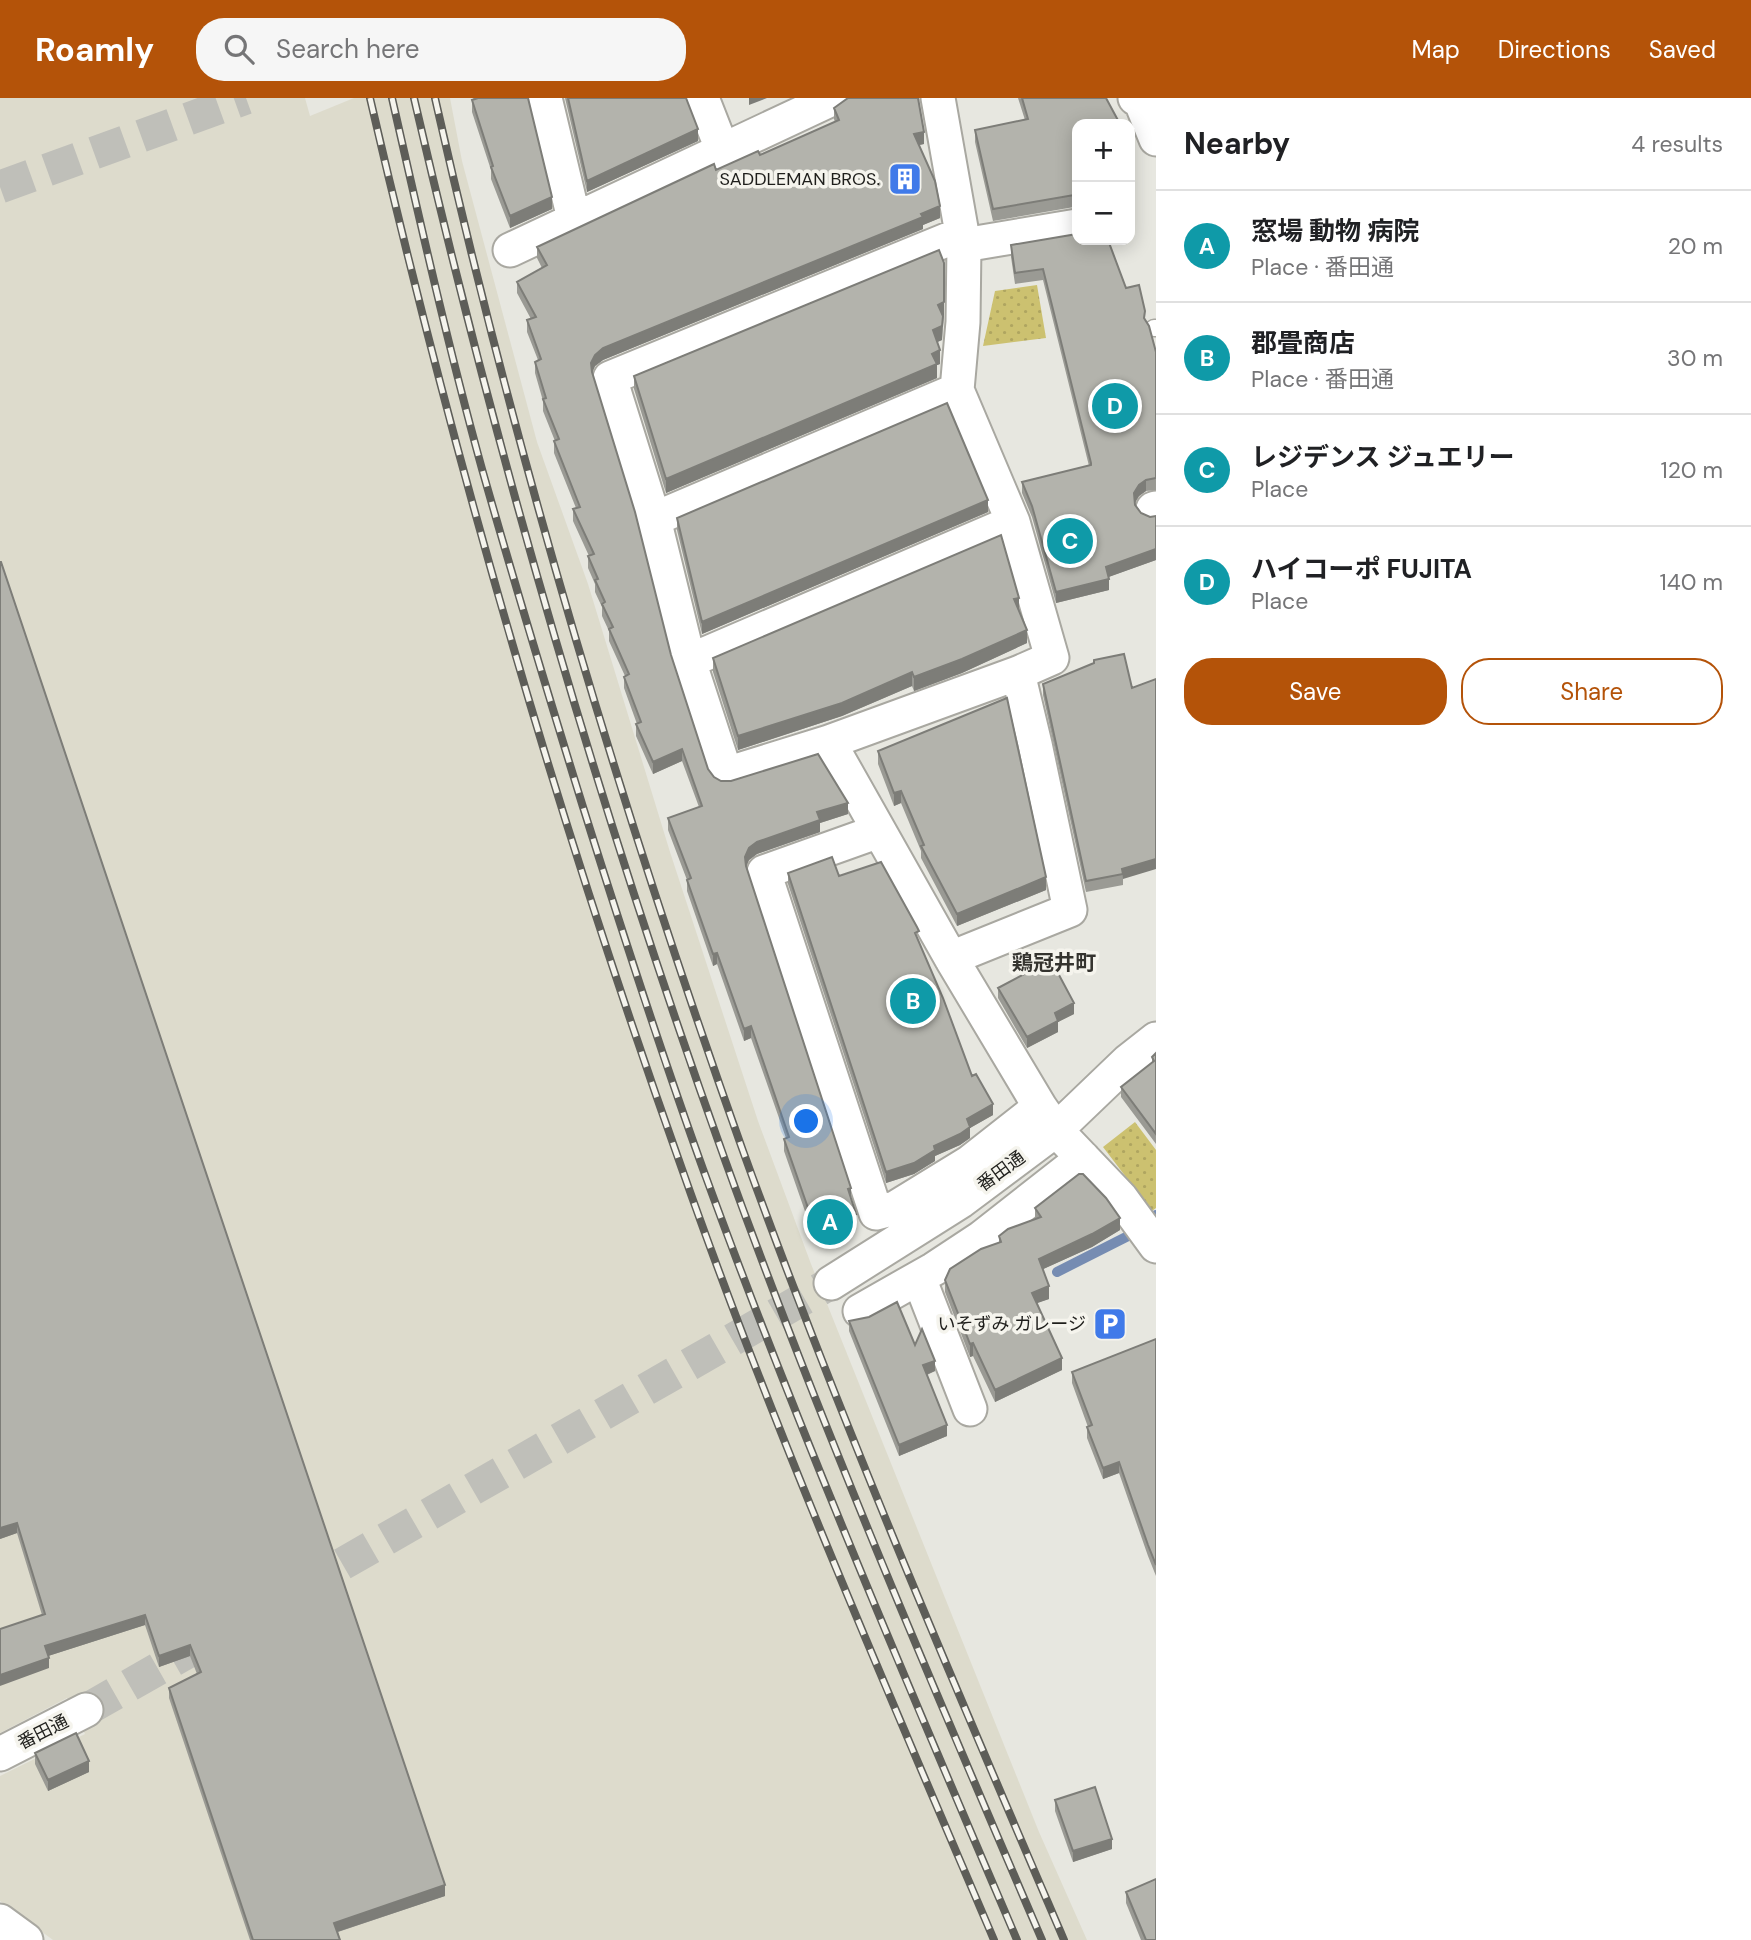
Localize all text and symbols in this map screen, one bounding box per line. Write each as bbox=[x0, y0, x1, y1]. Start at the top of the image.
search box bbox=[196, 18, 686, 81]
text: Roamly bbox=[35, 28, 154, 71]
icon: search bbox=[220, 30, 258, 68]
text: Search here bbox=[276, 32, 420, 66]
text: Map bbox=[1412, 34, 1460, 65]
text: Directions bbox=[1498, 34, 1611, 65]
text: Saved bbox=[1649, 34, 1716, 65]
map controls bbox=[1072, 119, 1135, 245]
button: + bbox=[1072, 119, 1135, 182]
text: Nearby bbox=[1184, 124, 1290, 163]
text: 4 results bbox=[1631, 129, 1723, 159]
building icon: SADDLEMAN BROS. bbox=[886, 160, 924, 198]
place label: SADDLEMAN BROS. bbox=[719, 167, 880, 191]
button: − bbox=[1072, 182, 1135, 245]
text: 窓場 動物 病院 bbox=[1251, 214, 1419, 248]
text: A bbox=[1199, 231, 1215, 261]
text: 20 m bbox=[1668, 231, 1723, 261]
text: Place · 番田通 bbox=[1251, 252, 1394, 282]
text: 郡畳商店 bbox=[1251, 326, 1355, 360]
text: B bbox=[1200, 343, 1214, 373]
text: 30 m bbox=[1667, 343, 1723, 373]
text: Place · 番田通 bbox=[1251, 364, 1394, 394]
pin: D bbox=[1092, 380, 1138, 432]
text: レジデンス ジュエリー bbox=[1251, 440, 1515, 474]
text: C bbox=[1199, 455, 1215, 485]
text: 120 m bbox=[1660, 455, 1723, 485]
text: Place bbox=[1251, 474, 1308, 504]
pin: C bbox=[1047, 515, 1093, 567]
text: ハイコーポ FUJITA bbox=[1251, 552, 1472, 586]
text: D bbox=[1199, 567, 1215, 597]
text: 140 m bbox=[1660, 567, 1723, 597]
text: Place bbox=[1251, 586, 1308, 616]
button: Save bbox=[1184, 658, 1447, 725]
button: Share bbox=[1461, 658, 1723, 725]
district label: 鶏冠井町 bbox=[1012, 949, 1096, 977]
pin: B bbox=[890, 975, 936, 1027]
your location bbox=[789, 1104, 823, 1138]
street label: 番田通 bbox=[972, 1145, 1030, 1197]
pin: A bbox=[807, 1196, 853, 1248]
parking icon: いそずみ ガレージ bbox=[1091, 1305, 1129, 1343]
place label: いそずみ ガレージ bbox=[938, 1312, 1086, 1336]
street label: 番田通 bbox=[13, 1709, 73, 1755]

